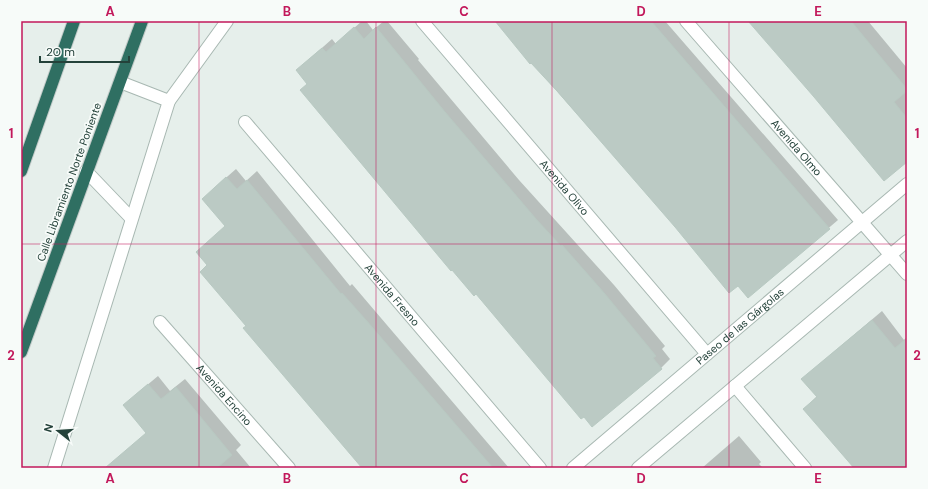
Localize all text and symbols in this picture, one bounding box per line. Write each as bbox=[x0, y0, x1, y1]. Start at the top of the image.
text: A bbox=[105, 3, 115, 20]
text: B bbox=[283, 3, 291, 20]
text: C bbox=[459, 3, 469, 20]
text: D bbox=[636, 3, 646, 20]
text: E bbox=[814, 3, 822, 20]
scale bar bbox=[40, 38, 129, 64]
text: 20 m bbox=[46, 44, 75, 60]
street label: Calle Libramiento Norte Poniente bbox=[34, 101, 104, 263]
street label: Avenida Olmo bbox=[768, 116, 825, 179]
text: 1 bbox=[9, 125, 13, 142]
text: 1 bbox=[915, 125, 919, 142]
street label: Avenida Olivo bbox=[537, 157, 592, 218]
street label: Avenida Fresno bbox=[362, 261, 423, 329]
street label: Paseo de las Gárgolas bbox=[693, 285, 787, 367]
text: 2 bbox=[7, 347, 15, 364]
text: 2 bbox=[913, 347, 921, 364]
street label: Avenida Encino bbox=[193, 361, 255, 428]
north arrow bbox=[38, 411, 78, 451]
text: N bbox=[41, 422, 56, 434]
text: A bbox=[105, 470, 115, 487]
text: B bbox=[283, 470, 291, 487]
text: C bbox=[459, 470, 469, 487]
text: D bbox=[636, 470, 646, 487]
text: E bbox=[814, 470, 822, 487]

